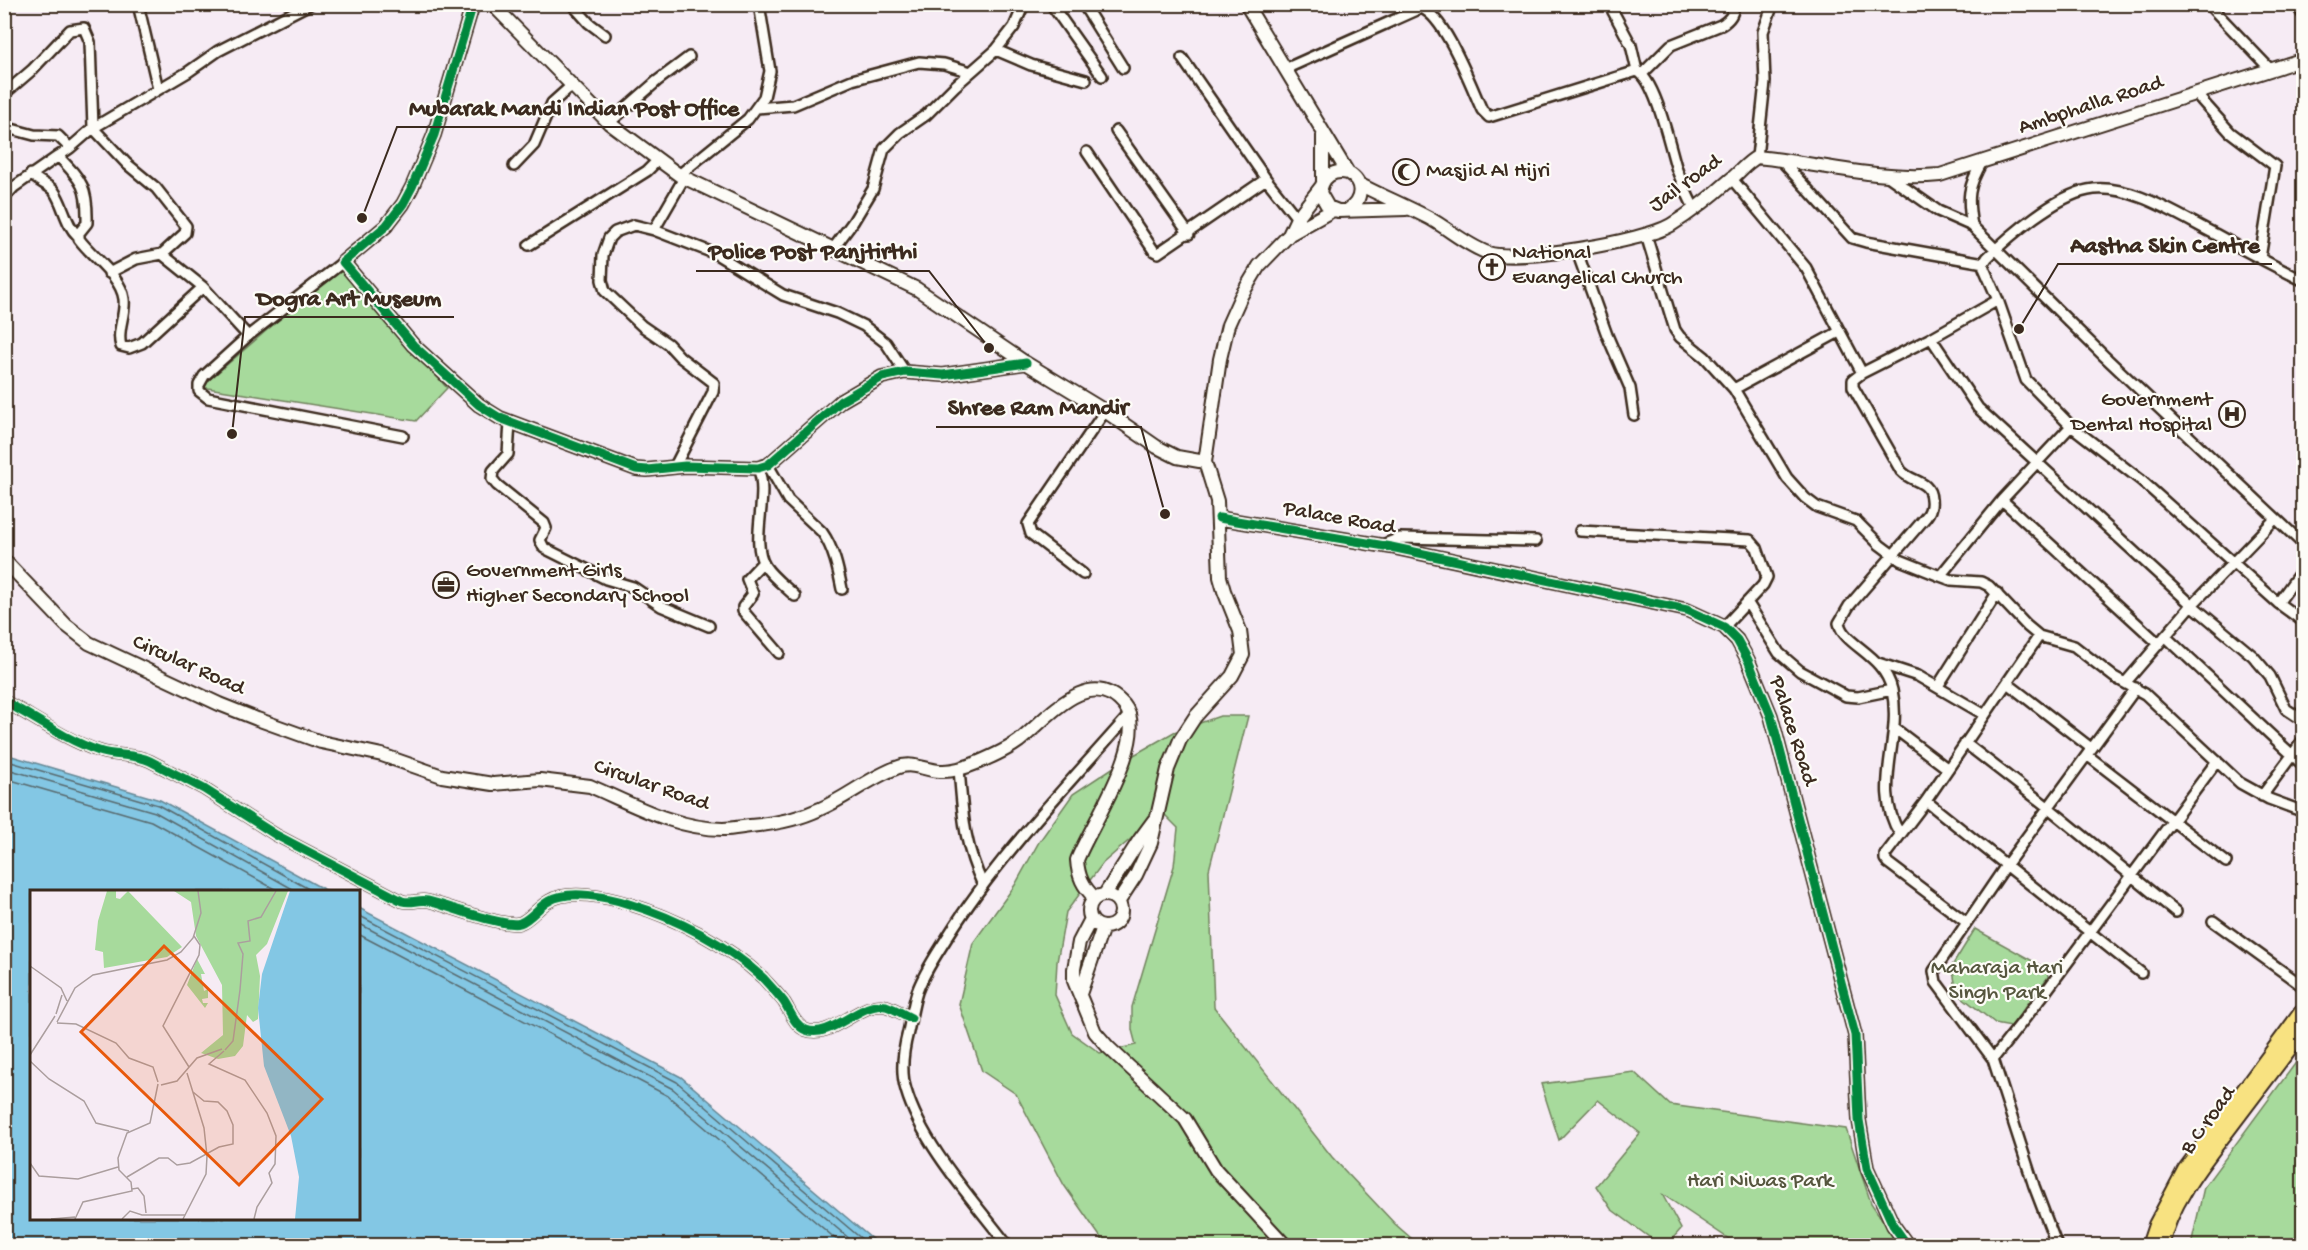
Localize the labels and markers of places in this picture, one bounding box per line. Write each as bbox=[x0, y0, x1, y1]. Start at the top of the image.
callout: Mubarak Mandi Indian Post Office bbox=[397, 85, 751, 127]
mosque icon: Masjid Al Hijri bbox=[1391, 157, 1421, 187]
place label: Masjid Al Hijri bbox=[1426, 159, 1550, 185]
callout: Aastha Skin Centre bbox=[2058, 222, 2272, 264]
callout: Police Post Panjtirthi bbox=[696, 229, 929, 271]
place label: National Evangelical Church bbox=[1512, 241, 1683, 292]
church icon: National Evangelical Church bbox=[1477, 252, 1507, 282]
callout: Dogra Art Museum bbox=[245, 275, 454, 317]
callout: Shree Ram Mandir bbox=[936, 385, 1141, 427]
place label: Government Dental Hospital bbox=[2069, 388, 2214, 439]
hospital icon: Government Dental Hospital bbox=[2217, 399, 2247, 429]
place label: Government Girls Higher Secondary School bbox=[466, 559, 689, 610]
office icon: Government Girls Higher Secondary School bbox=[431, 570, 461, 600]

